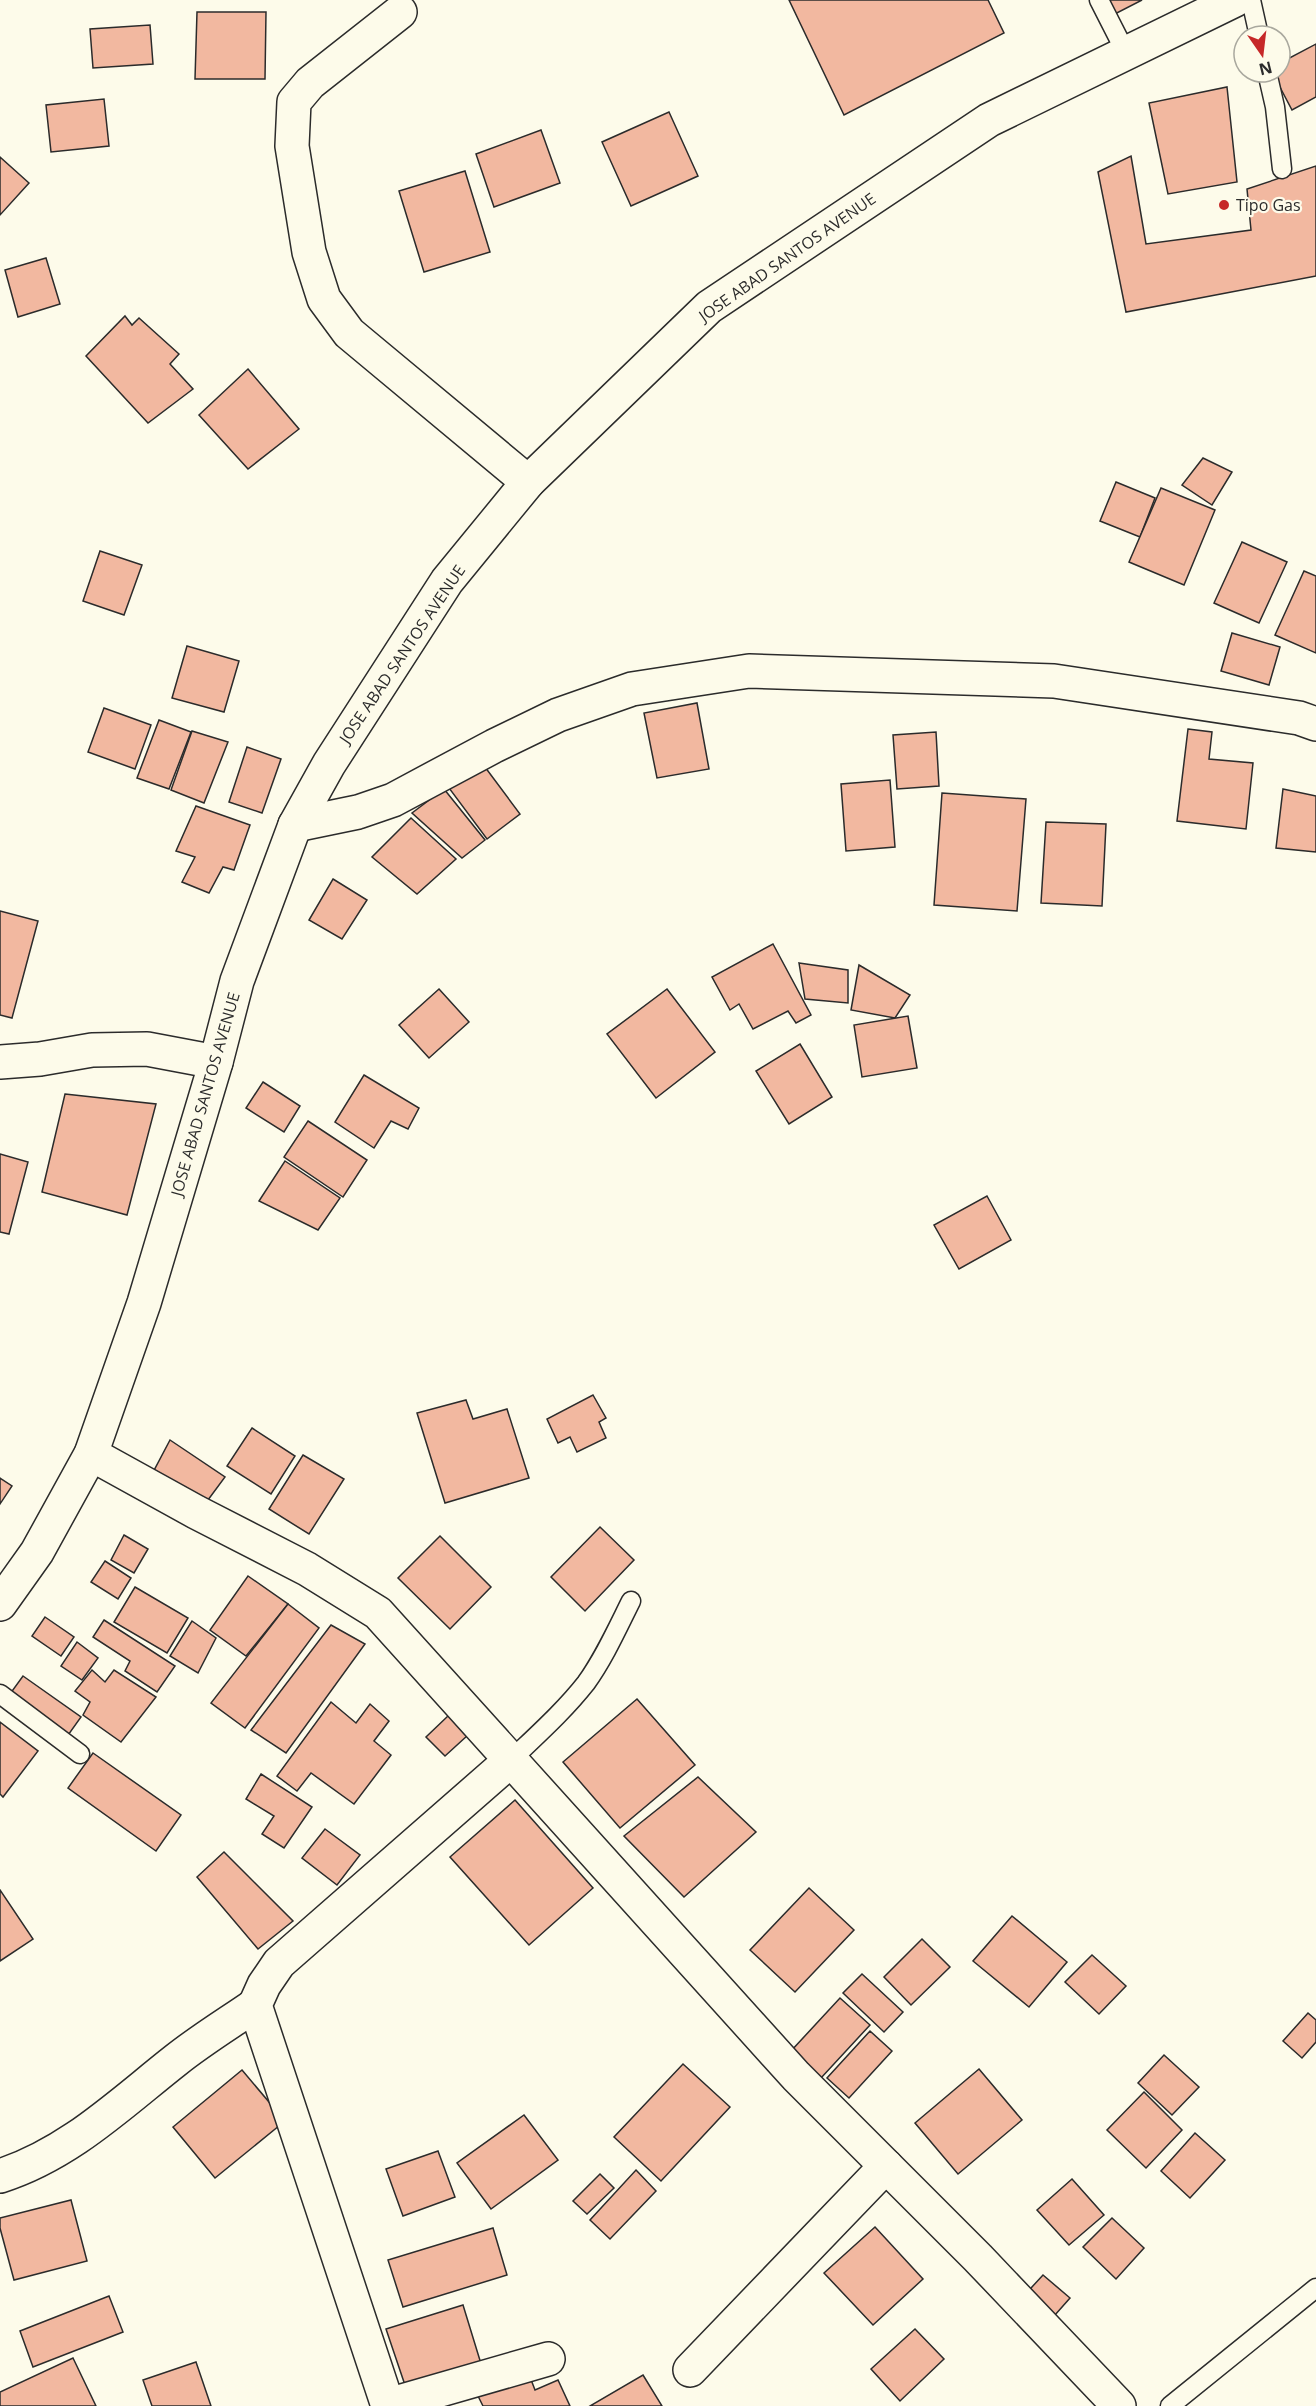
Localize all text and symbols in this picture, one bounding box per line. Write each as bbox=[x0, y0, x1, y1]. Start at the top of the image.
north arrow bbox=[1232, 24, 1292, 84]
text: N bbox=[1257, 56, 1275, 81]
street label: JOSE ABAD SANTOS AVENUE bbox=[693, 187, 880, 328]
place label: Tipo Gas bbox=[1236, 194, 1301, 216]
marker: Tipo Gas bbox=[1217, 198, 1231, 212]
street label: JOSE ABAD SANTOS AVENUE bbox=[333, 560, 470, 749]
street label: JOSE ABAD SANTOS AVENUE bbox=[165, 989, 245, 1200]

